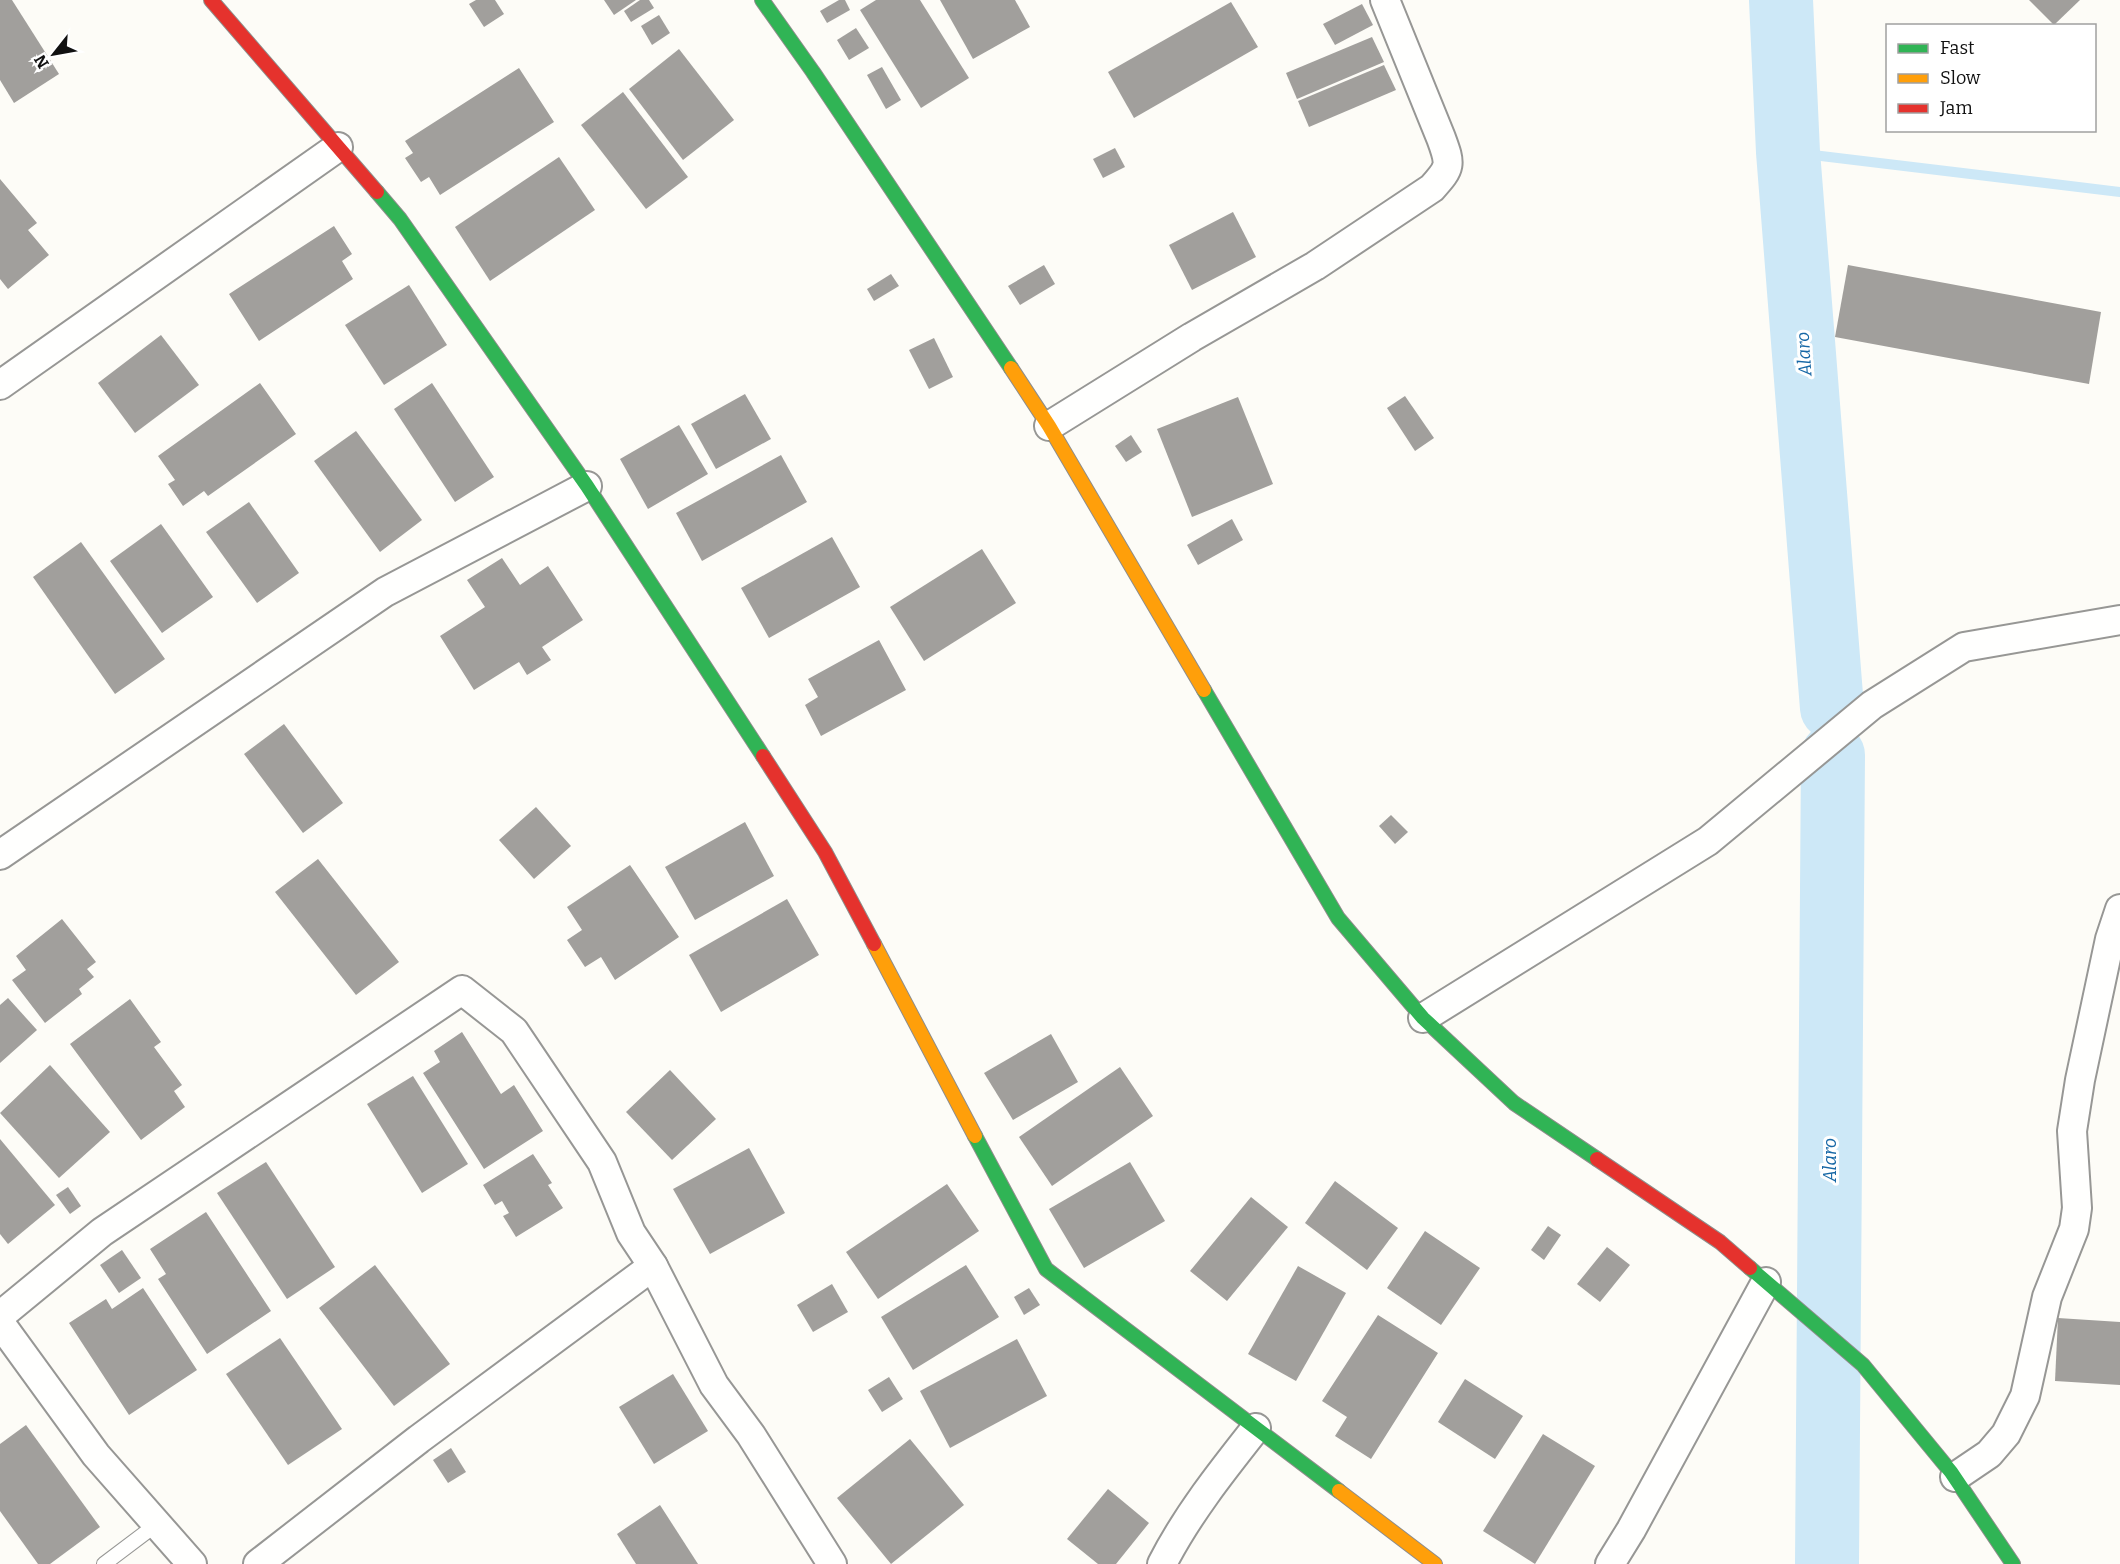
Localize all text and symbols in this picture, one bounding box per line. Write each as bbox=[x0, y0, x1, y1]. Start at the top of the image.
north arrow bbox=[24, 24, 84, 84]
legend bbox=[1886, 24, 2096, 132]
text: Fast bbox=[1940, 37, 1975, 59]
text: N bbox=[30, 51, 53, 72]
text: Slow bbox=[1940, 67, 1981, 89]
text: Jam bbox=[1939, 97, 1973, 119]
water label: Alaro bbox=[1791, 331, 1817, 378]
water label: Alaro bbox=[1819, 1138, 1841, 1183]

